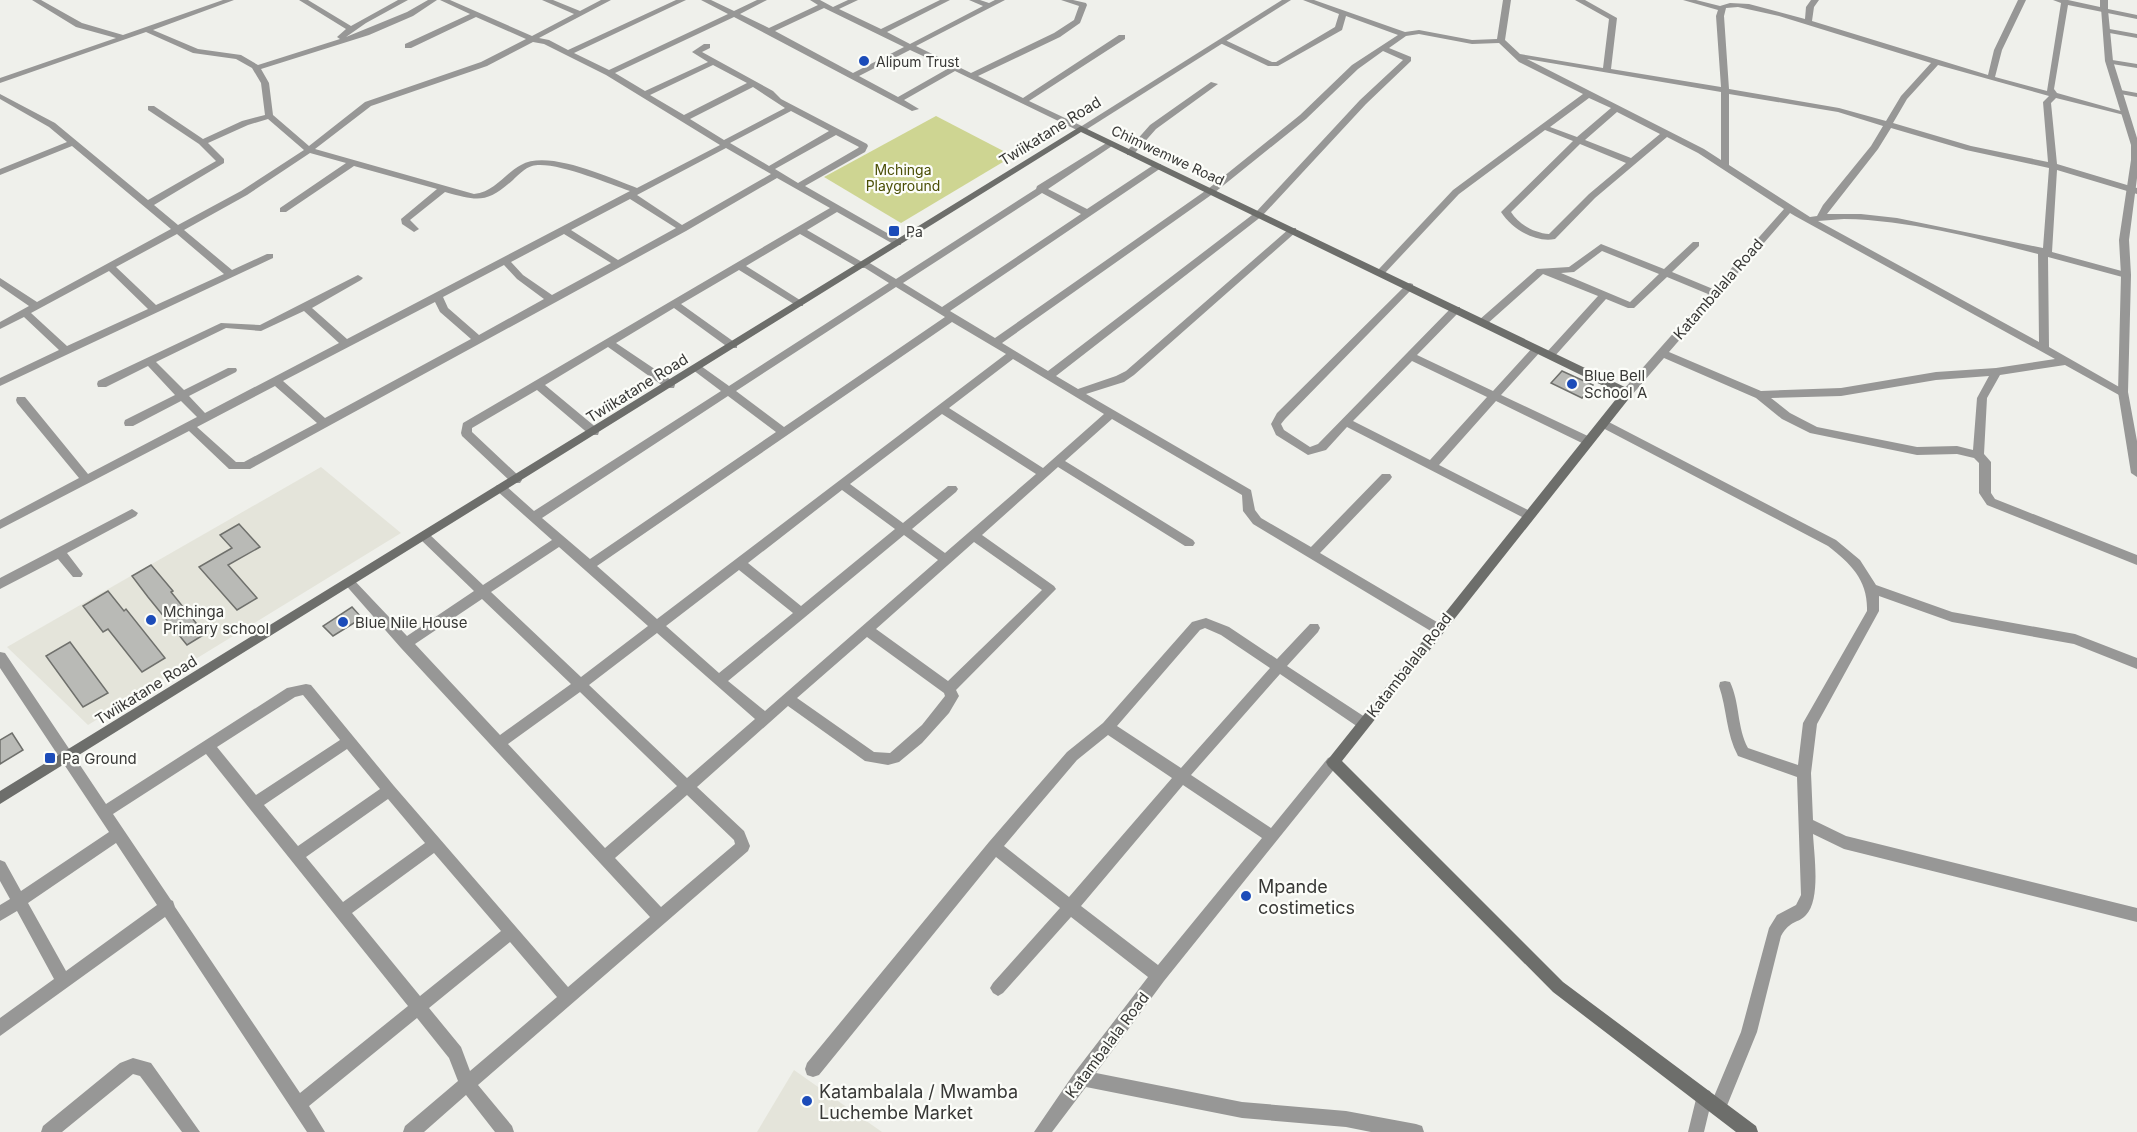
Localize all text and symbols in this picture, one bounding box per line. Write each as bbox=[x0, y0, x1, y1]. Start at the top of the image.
place label: Alipum Trust bbox=[876, 53, 960, 70]
marker: Alipum Trust bbox=[857, 54, 871, 68]
street label: Twiikatane Road bbox=[996, 92, 1104, 170]
street label: Chimwemwe Road bbox=[1109, 121, 1227, 189]
park label: Mchinga Playground bbox=[866, 161, 940, 194]
place label: Pa bbox=[906, 223, 923, 240]
marker: Pa bbox=[887, 224, 901, 238]
street label: Katambalala Road bbox=[1669, 235, 1767, 343]
street label: Twiikatane Road bbox=[583, 349, 691, 427]
place label: Blue Bell School A bbox=[1584, 366, 1647, 402]
marker: Blue Bell School A bbox=[1565, 377, 1579, 391]
place label: Mchinga Primary school bbox=[163, 602, 269, 638]
street label: Katambalala Road bbox=[1362, 609, 1456, 721]
marker: Mchinga Primary school bbox=[144, 613, 158, 627]
place label: Blue Nile House bbox=[355, 613, 468, 632]
marker: Blue Nile House bbox=[336, 615, 350, 629]
street label: Twiikatane Road bbox=[92, 651, 200, 729]
place label: Pa Ground bbox=[62, 749, 137, 768]
marker: Pa Ground bbox=[43, 751, 57, 765]
place label: Mpande costimetics bbox=[1258, 876, 1355, 918]
marker: Mpande costimetics bbox=[1239, 889, 1253, 903]
street label: Katambalala Road bbox=[1061, 988, 1153, 1102]
place label: Katambalala / Mwamba Luchembe Market bbox=[819, 1081, 1018, 1123]
marker: Katambalala / Mwamba Luchembe Market bbox=[800, 1094, 814, 1108]

